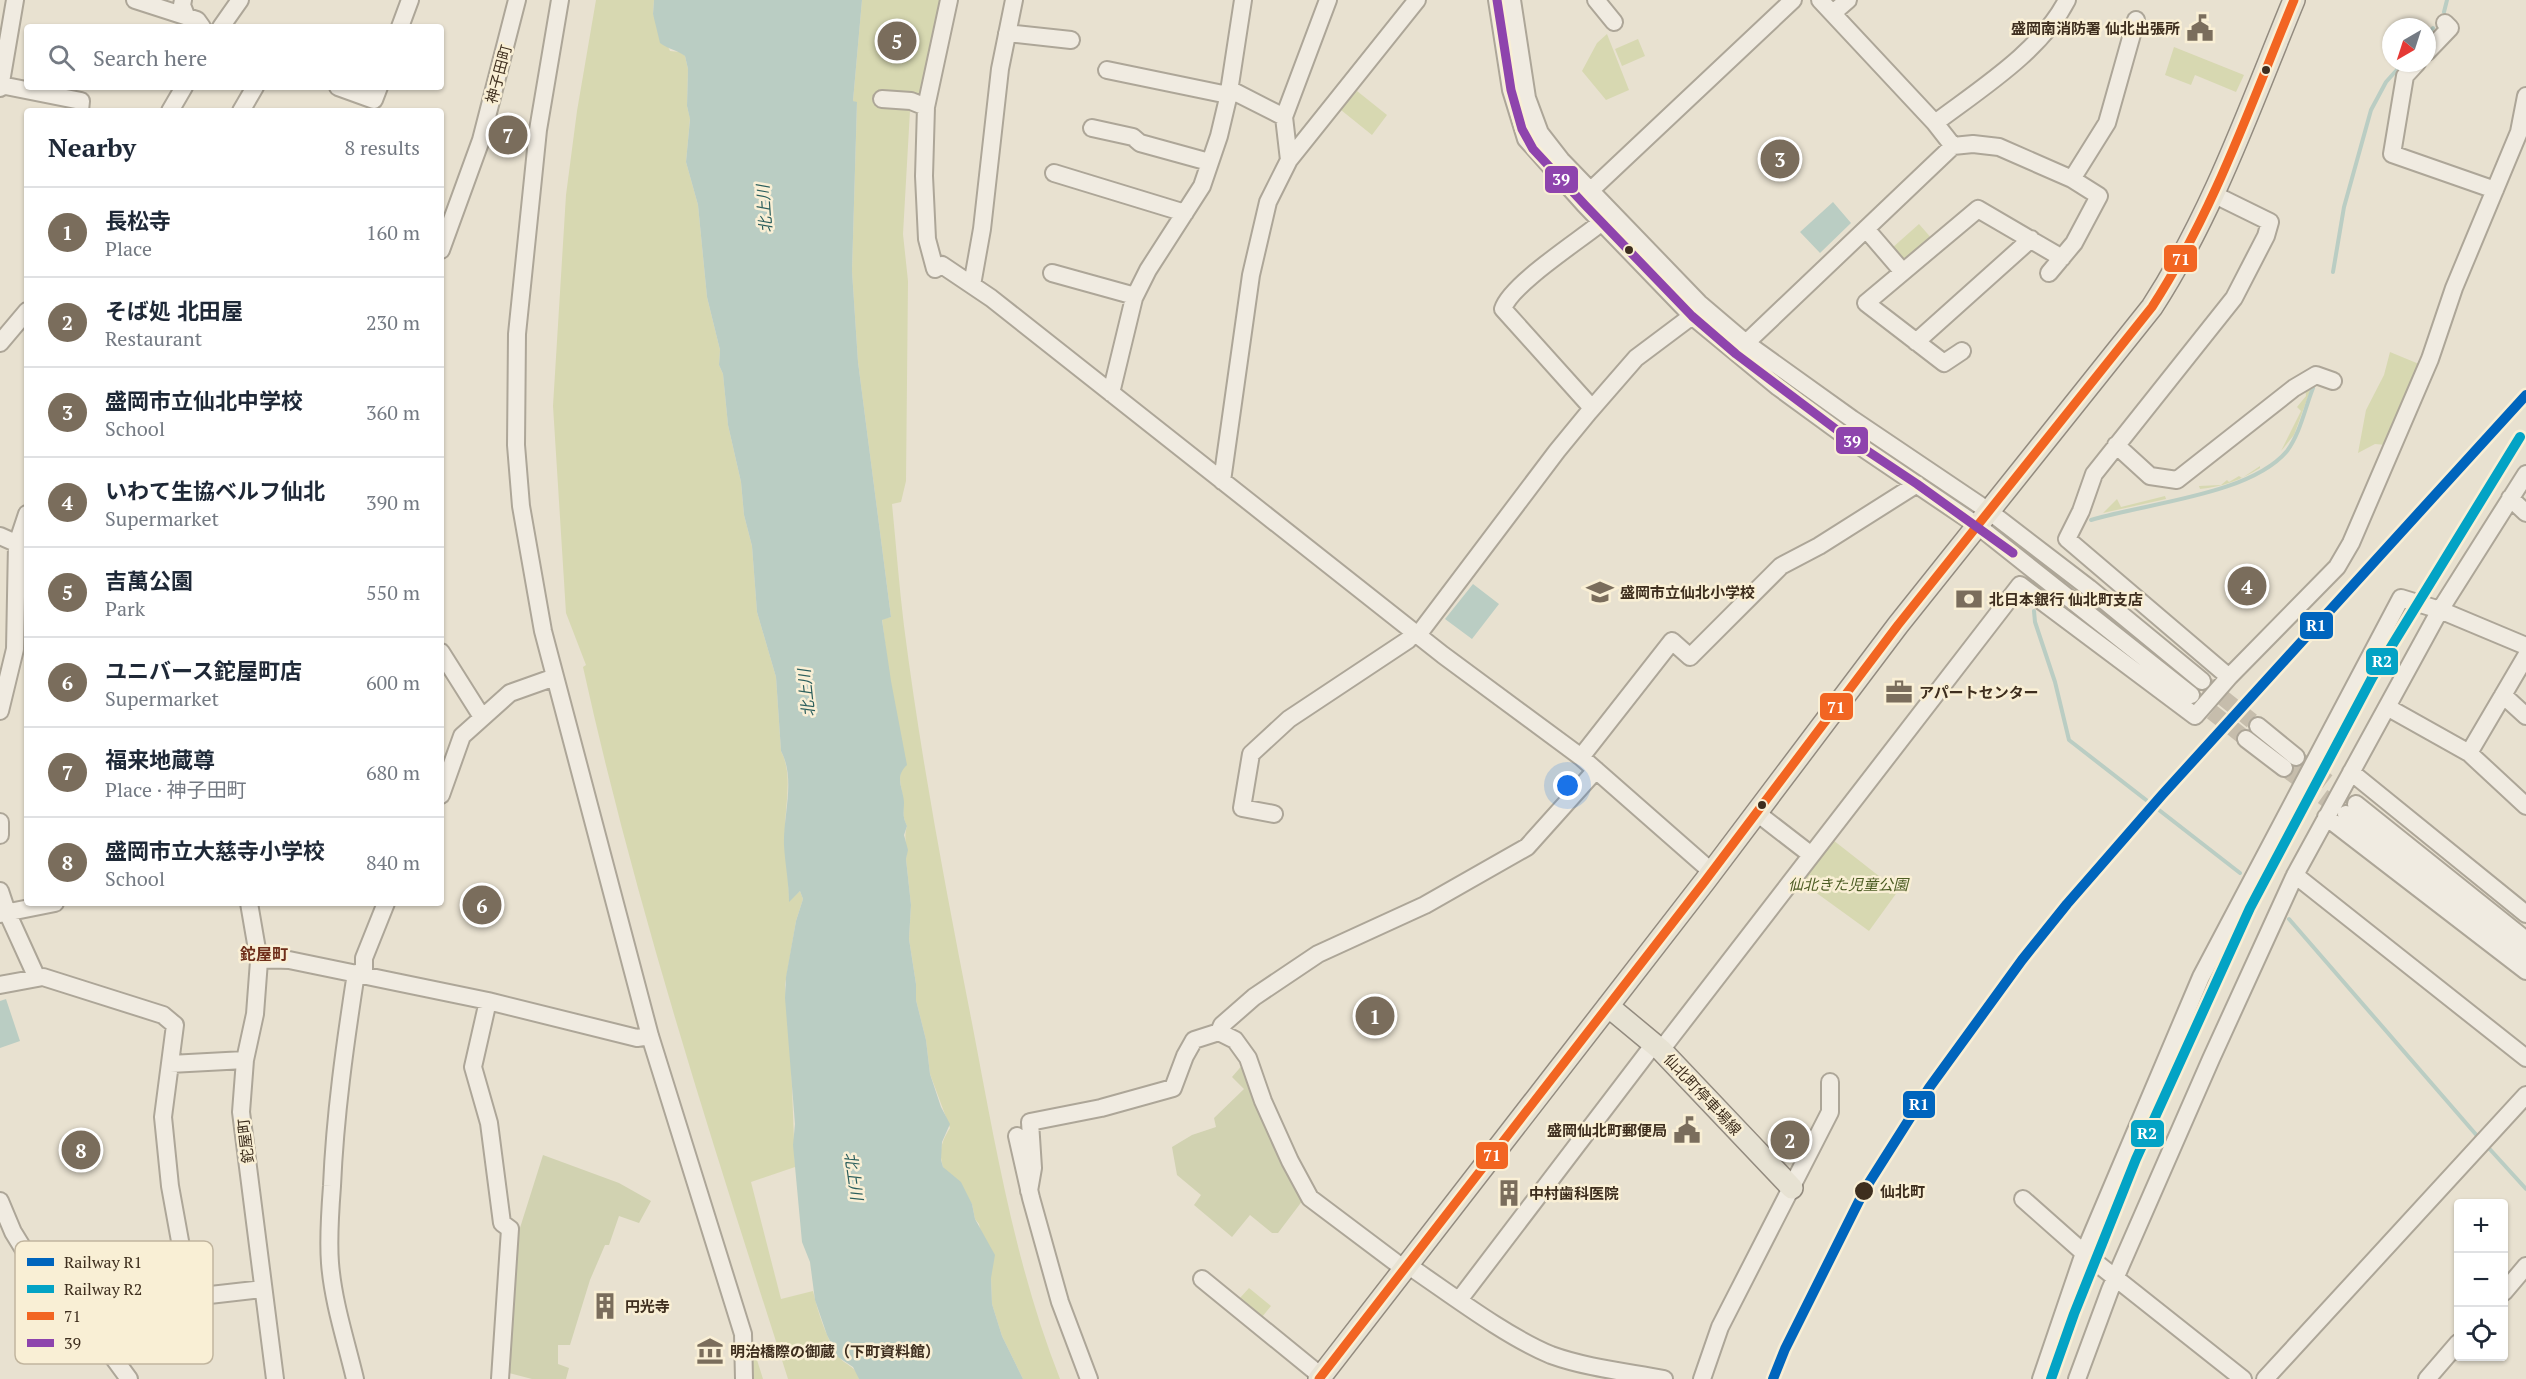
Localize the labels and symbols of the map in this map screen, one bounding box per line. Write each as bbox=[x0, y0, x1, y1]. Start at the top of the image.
public building icon: 盛岡南消防署 仙北出張所 bbox=[2185, 13, 2215, 43]
pin: 5 bbox=[878, 18, 916, 63]
place label: 盛岡南消防署 仙北出張所 bbox=[2011, 18, 2180, 38]
north arrow bbox=[2382, 18, 2436, 72]
street label: 神子田町 bbox=[481, 42, 515, 106]
unlabelled marker bbox=[2260, 64, 2272, 76]
pin: 7 bbox=[488, 112, 528, 158]
pin: 3 bbox=[1760, 136, 1800, 182]
line badge: 39 bbox=[1544, 165, 1579, 194]
text: 39 bbox=[1552, 168, 1570, 190]
water label: 北上川 bbox=[751, 182, 777, 234]
unlabelled marker bbox=[1623, 244, 1635, 256]
line badge: 71 bbox=[2163, 244, 2198, 273]
text: 71 bbox=[2172, 248, 2190, 270]
line badge: 39 bbox=[1835, 426, 1869, 455]
text: 39 bbox=[1843, 430, 1861, 452]
pin: 4 bbox=[2228, 564, 2266, 608]
school or university icon: 盛岡市立仙北小学校 bbox=[1585, 577, 1615, 607]
place label: 盛岡市立仙北小学校 bbox=[1620, 582, 1755, 602]
bank icon: 北日本銀行 仙北町支店 bbox=[1954, 584, 1984, 614]
place label: 北日本銀行 仙北町支店 bbox=[1989, 589, 2143, 609]
line badge: R1 bbox=[2299, 611, 2334, 640]
text: R1 bbox=[2306, 614, 2326, 636]
line badge: R2 bbox=[2365, 647, 2399, 676]
text: R2 bbox=[2372, 650, 2392, 672]
water label: 北上川 bbox=[792, 666, 819, 718]
office icon: アパートセンター bbox=[1884, 677, 1914, 707]
place label: アパートセンター bbox=[1919, 682, 2039, 702]
line badge: 71 bbox=[1819, 692, 1854, 721]
text: 71 bbox=[1827, 696, 1845, 718]
your location bbox=[1553, 771, 1582, 800]
unlabelled marker bbox=[1756, 799, 1768, 811]
park label: 仙北きた児童公園 bbox=[1788, 874, 1910, 894]
pin: 6 bbox=[462, 882, 502, 928]
district label: 鉈屋町 bbox=[240, 943, 288, 965]
pin: 1 bbox=[1356, 994, 1394, 1038]
street label: 仙北町停車場線 bbox=[1660, 1049, 1746, 1139]
line badge: R1 bbox=[1902, 1090, 1936, 1119]
text: R1 bbox=[1909, 1093, 1929, 1115]
public building icon: 盛岡仙北町郵便局 bbox=[1672, 1115, 1702, 1145]
street label: 鉈屋町 bbox=[232, 1117, 258, 1165]
pin: 2 bbox=[1770, 1118, 1810, 1162]
line badge: R2 bbox=[2130, 1119, 2165, 1148]
place label: 盛岡仙北町郵便局 bbox=[1547, 1120, 1667, 1140]
text: R2 bbox=[2137, 1122, 2157, 1144]
pin: 8 bbox=[62, 1128, 100, 1172]
line badge: 71 bbox=[1475, 1141, 1509, 1170]
text: 71 bbox=[1483, 1144, 1501, 1166]
water label: 北上川 bbox=[840, 1151, 869, 1203]
building icon: 中村歯科医院 bbox=[1494, 1178, 1524, 1208]
marker: 仙北町 bbox=[1853, 1180, 1875, 1202]
place label: 仙北町 bbox=[1880, 1181, 1925, 1201]
place label: 中村歯科医院 bbox=[1529, 1183, 1619, 1203]
legend bbox=[15, 1241, 213, 1364]
text: Railway R1 bbox=[64, 1251, 142, 1273]
text: Railway R2 bbox=[64, 1278, 142, 1300]
building icon: 円光寺 bbox=[590, 1291, 620, 1321]
place label: 円光寺 bbox=[625, 1296, 670, 1316]
text: 71 bbox=[64, 1305, 81, 1327]
text: 39 bbox=[64, 1332, 81, 1354]
museum icon: 明治橋際の御蔵（下町資料館） bbox=[695, 1336, 725, 1366]
place label: 明治橋際の御蔵（下町資料館） bbox=[730, 1341, 940, 1361]

